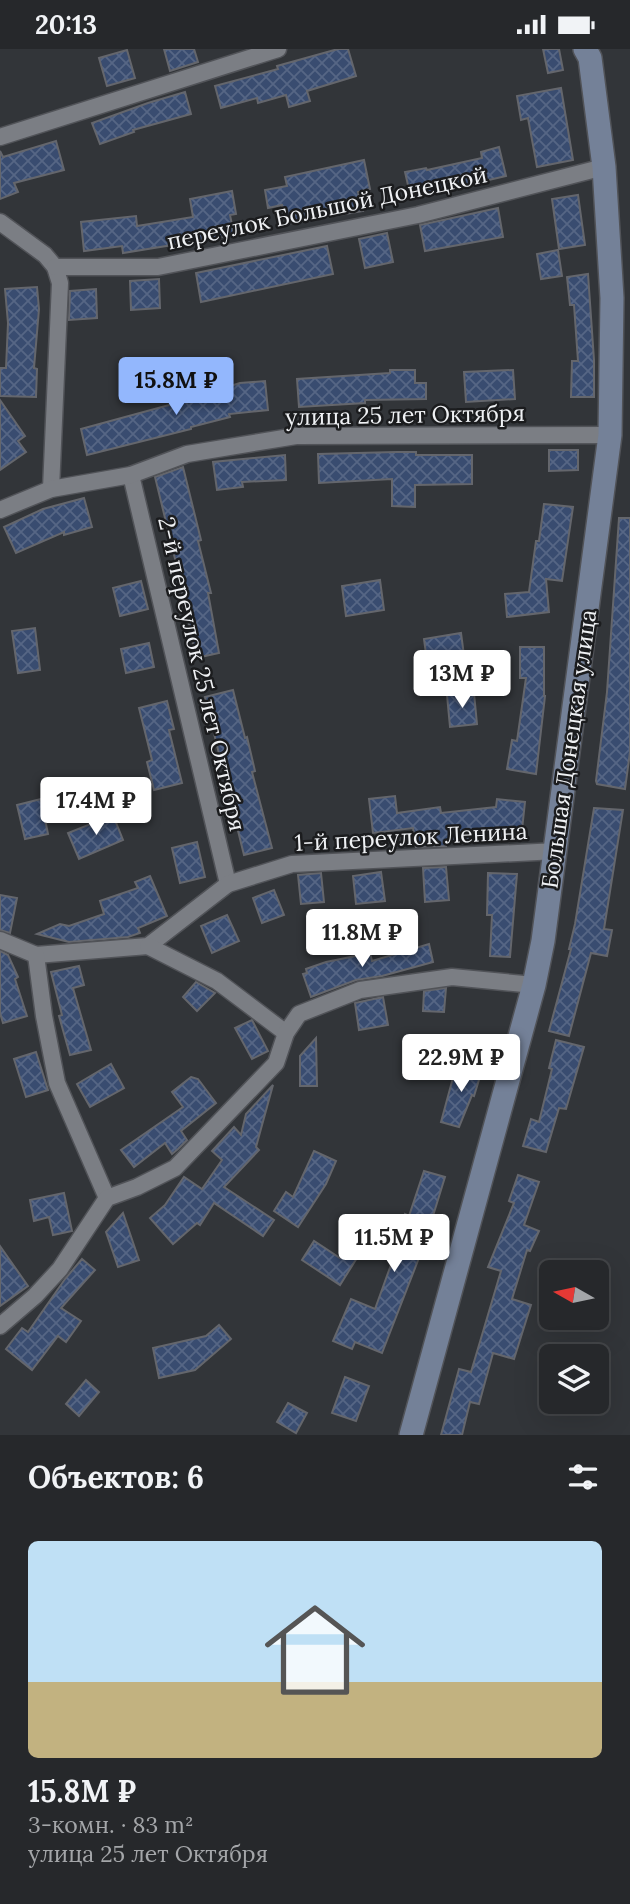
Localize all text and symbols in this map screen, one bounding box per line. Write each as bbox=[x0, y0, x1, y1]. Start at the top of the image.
text: 20:13 bbox=[35, 8, 97, 41]
street label: переулок Большой Донецкой bbox=[164, 159, 490, 256]
pin: 15.8M ₽ bbox=[111, 357, 241, 417]
text: 15.8M ₽ bbox=[135, 365, 217, 394]
street label: улица 25 лет Октября bbox=[285, 398, 525, 431]
street label: 2-й переулок 25 лет Октября bbox=[152, 514, 253, 834]
street label: Большая Донецкая улица bbox=[535, 607, 602, 890]
pin: 13M ₽ bbox=[413, 651, 511, 710]
text: 13M ₽ bbox=[430, 658, 494, 687]
pin: 17.4M ₽ bbox=[31, 777, 161, 837]
text: 17.4M ₽ bbox=[56, 785, 136, 814]
street label: 1-й переулок Ленина bbox=[294, 816, 528, 857]
pin: 11.8M ₽ bbox=[297, 909, 427, 969]
text: 11.8M ₽ bbox=[322, 917, 402, 946]
pin: 22.9M ₽ bbox=[396, 1035, 526, 1094]
text: 22.9M ₽ bbox=[418, 1042, 504, 1071]
pin: 11.5M ₽ bbox=[329, 1215, 459, 1274]
text: 11.5M ₽ bbox=[354, 1222, 434, 1251]
north arrow bbox=[539, 1260, 609, 1330]
map controls bbox=[539, 1260, 609, 1414]
button: layers bbox=[539, 1344, 609, 1414]
text: Объектов: 6 bbox=[28, 1458, 204, 1496]
icon: filters bbox=[564, 1458, 602, 1496]
icon: home bbox=[252, 1587, 378, 1713]
text: 15.8M ₽ bbox=[28, 1772, 136, 1810]
text: 3-комн. · 83 m² bbox=[28, 1810, 194, 1839]
text: улица 25 лет Октября bbox=[28, 1839, 268, 1868]

